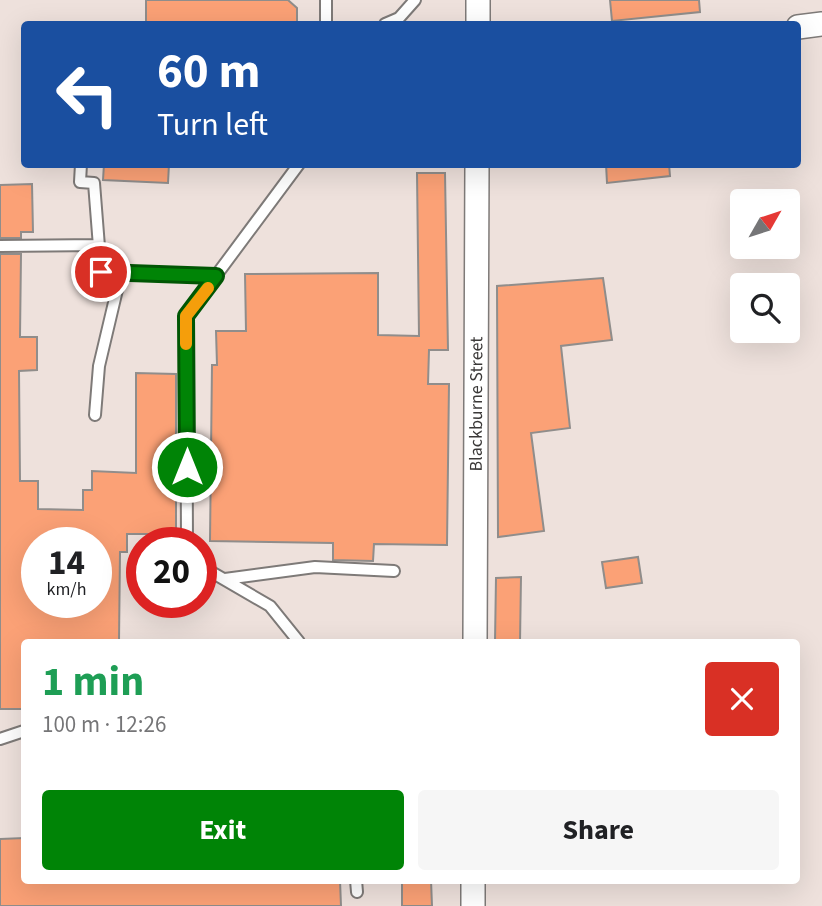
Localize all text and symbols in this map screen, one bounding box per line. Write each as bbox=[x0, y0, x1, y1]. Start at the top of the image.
text: 60 m bbox=[157, 37, 261, 107]
icon: left bbox=[42, 49, 133, 140]
text: Turn left bbox=[157, 102, 268, 148]
north arrow bbox=[730, 189, 800, 259]
map controls bbox=[730, 189, 800, 343]
pin bbox=[71, 242, 131, 302]
icon: arrive bbox=[82, 253, 120, 291]
button: search bbox=[730, 273, 800, 343]
street label: Blackburne Street bbox=[463, 336, 489, 472]
position arrow bbox=[150, 430, 224, 504]
speed limit sign: 20 bbox=[126, 527, 217, 618]
text: 14 bbox=[48, 538, 85, 588]
text: km/h bbox=[47, 577, 86, 602]
text: 1 min bbox=[42, 652, 144, 712]
button: close bbox=[705, 662, 779, 736]
text: 100 m · 12:26 bbox=[42, 708, 166, 741]
button: Exit bbox=[42, 790, 404, 870]
button: Share bbox=[418, 790, 779, 870]

